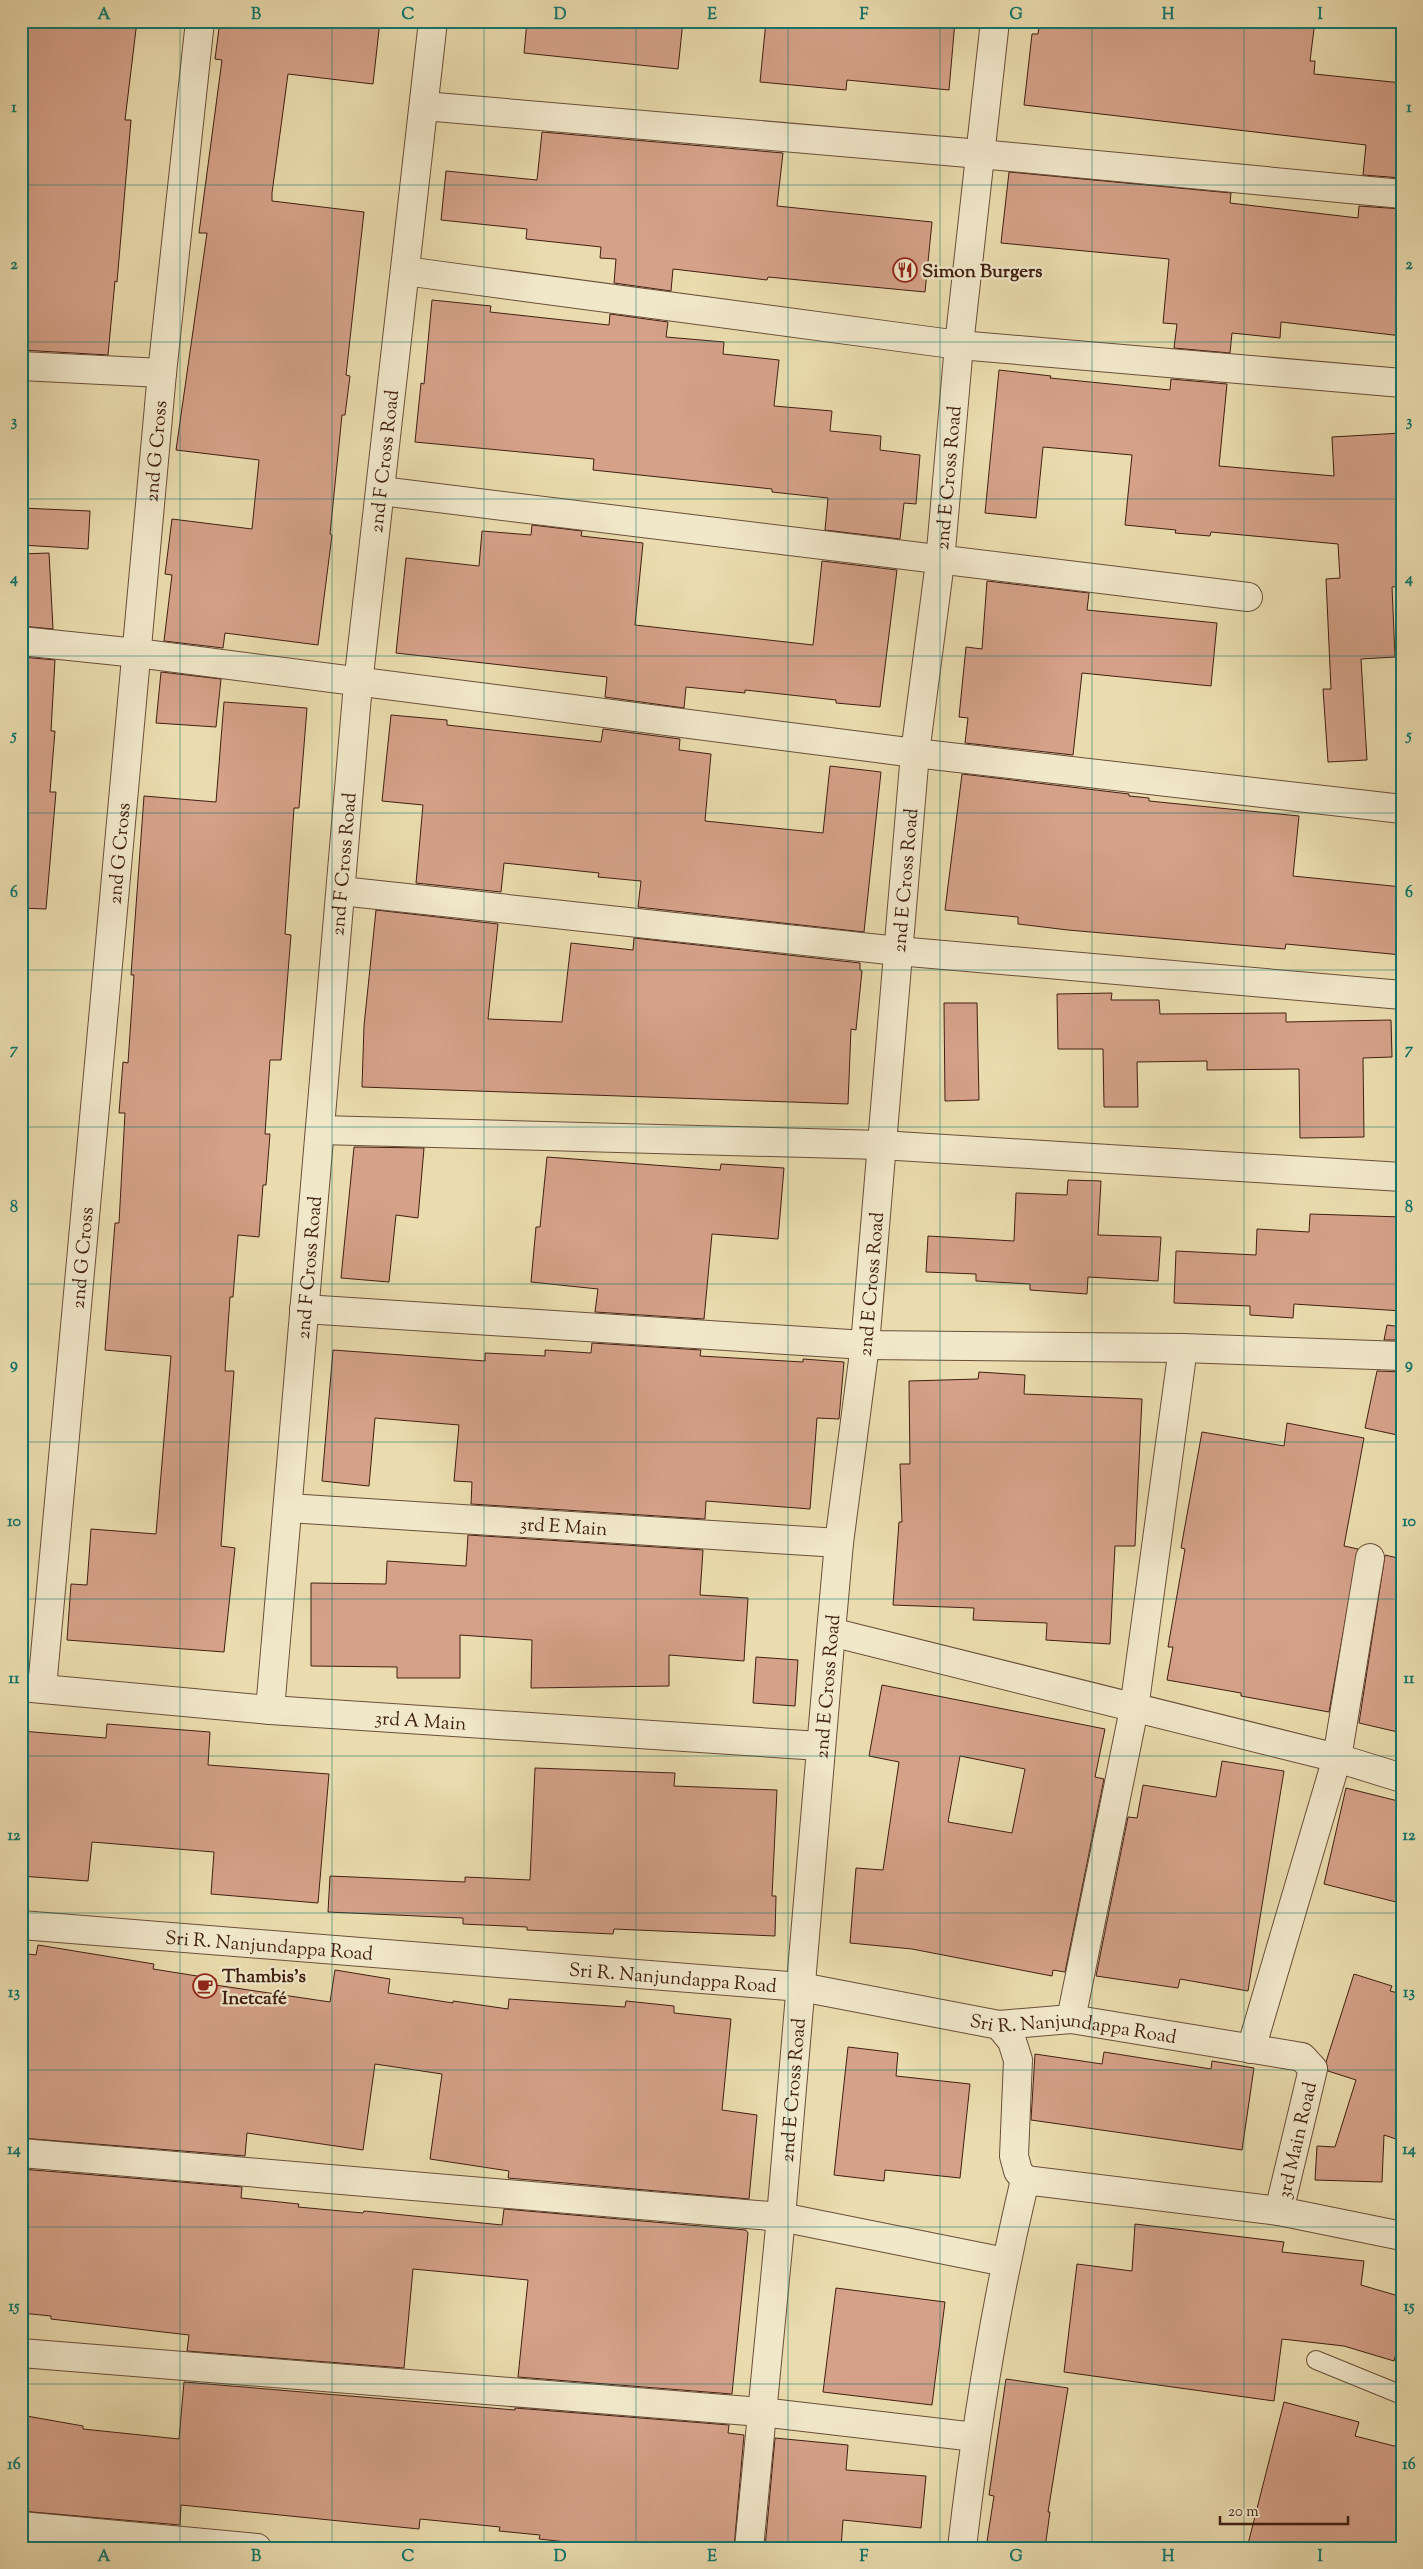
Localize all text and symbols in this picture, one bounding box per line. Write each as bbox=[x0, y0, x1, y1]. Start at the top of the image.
text: A bbox=[98, 4, 111, 27]
text: B bbox=[251, 4, 261, 27]
text: C bbox=[402, 4, 415, 27]
text: D bbox=[554, 4, 567, 27]
text: E bbox=[707, 4, 717, 27]
text: F bbox=[860, 4, 869, 27]
text: G bbox=[1009, 4, 1023, 27]
text: H bbox=[1162, 4, 1175, 27]
text: I bbox=[1317, 4, 1323, 27]
text: 1 bbox=[11, 97, 17, 120]
text: 1 bbox=[1406, 97, 1412, 120]
text: 2 bbox=[10, 254, 18, 277]
text: 2 bbox=[1405, 254, 1413, 277]
restaurant icon: Simon Burgers bbox=[892, 257, 918, 283]
place label: Simon Burgers bbox=[922, 259, 1043, 286]
street label: 2nd F Cross Road bbox=[364, 388, 407, 534]
street label: 2nd G Cross bbox=[139, 399, 175, 503]
street label: 2nd E Cross Road bbox=[930, 405, 970, 551]
text: 3 bbox=[11, 411, 18, 434]
text: 3 bbox=[1406, 411, 1413, 434]
text: 4 bbox=[9, 568, 18, 591]
text: 4 bbox=[1404, 568, 1413, 591]
text: 5 bbox=[9, 725, 17, 748]
text: 5 bbox=[1404, 725, 1412, 748]
street label: 2nd F Cross Road bbox=[325, 791, 365, 937]
street label: 2nd G Cross bbox=[103, 802, 139, 906]
street label: 2nd E Cross Road bbox=[887, 807, 926, 954]
text: 6 bbox=[10, 882, 18, 905]
text: 6 bbox=[1405, 882, 1413, 905]
text: 7 bbox=[10, 1039, 19, 1062]
text: 7 bbox=[1405, 1039, 1414, 1062]
street label: 2nd F Cross Road bbox=[291, 1195, 330, 1341]
text: 8 bbox=[10, 1197, 18, 1220]
text: 8 bbox=[1405, 1197, 1413, 1220]
street label: 2nd G Cross bbox=[66, 1206, 102, 1310]
street label: 2nd E Cross Road bbox=[853, 1211, 892, 1358]
text: 9 bbox=[10, 1354, 18, 1377]
text: 9 bbox=[1405, 1354, 1413, 1377]
text: 10 bbox=[7, 1511, 21, 1534]
text: 10 bbox=[1402, 1511, 1416, 1534]
street label: 3rd E Main bbox=[519, 1512, 608, 1544]
street label: 2nd E Cross Road bbox=[809, 1613, 849, 1760]
text: 11 bbox=[9, 1668, 20, 1691]
text: 11 bbox=[1404, 1668, 1415, 1691]
street label: 3rd A Main bbox=[374, 1706, 467, 1739]
text: 12 bbox=[8, 1825, 21, 1848]
text: 12 bbox=[1403, 1825, 1416, 1848]
street label: Sri R. Nanjundappa Road bbox=[164, 1926, 374, 1969]
street label: Sri R. Nanjundappa Road bbox=[568, 1958, 778, 2001]
place label: Thambis's Inetcafé bbox=[222, 1964, 306, 2013]
cafe icon: Thambis's Inetcafé bbox=[192, 1973, 218, 1999]
text: 13 bbox=[8, 1982, 20, 2005]
text: 13 bbox=[1403, 1982, 1415, 2005]
street label: Sri R. Nanjundappa Road bbox=[967, 2008, 1178, 2052]
street label: 2nd E Cross Road bbox=[775, 2017, 814, 2163]
street label: 3rd Main Road bbox=[1272, 2079, 1325, 2202]
text: 14 bbox=[7, 2139, 21, 2162]
text: 14 bbox=[1402, 2139, 1416, 2162]
text: 15 bbox=[9, 2296, 20, 2319]
text: 15 bbox=[1404, 2296, 1415, 2319]
text: 16 bbox=[7, 2454, 21, 2477]
text: 16 bbox=[1402, 2454, 1416, 2477]
scale bar bbox=[1220, 2494, 1348, 2526]
text: 20 m bbox=[1228, 2502, 1259, 2523]
text: A bbox=[98, 2546, 111, 2569]
text: B bbox=[251, 2546, 261, 2569]
text: C bbox=[402, 2546, 415, 2569]
text: D bbox=[554, 2546, 567, 2569]
text: E bbox=[707, 2546, 717, 2569]
text: F bbox=[860, 2546, 869, 2569]
text: G bbox=[1009, 2546, 1023, 2569]
text: H bbox=[1162, 2546, 1175, 2569]
text: I bbox=[1317, 2546, 1323, 2569]

